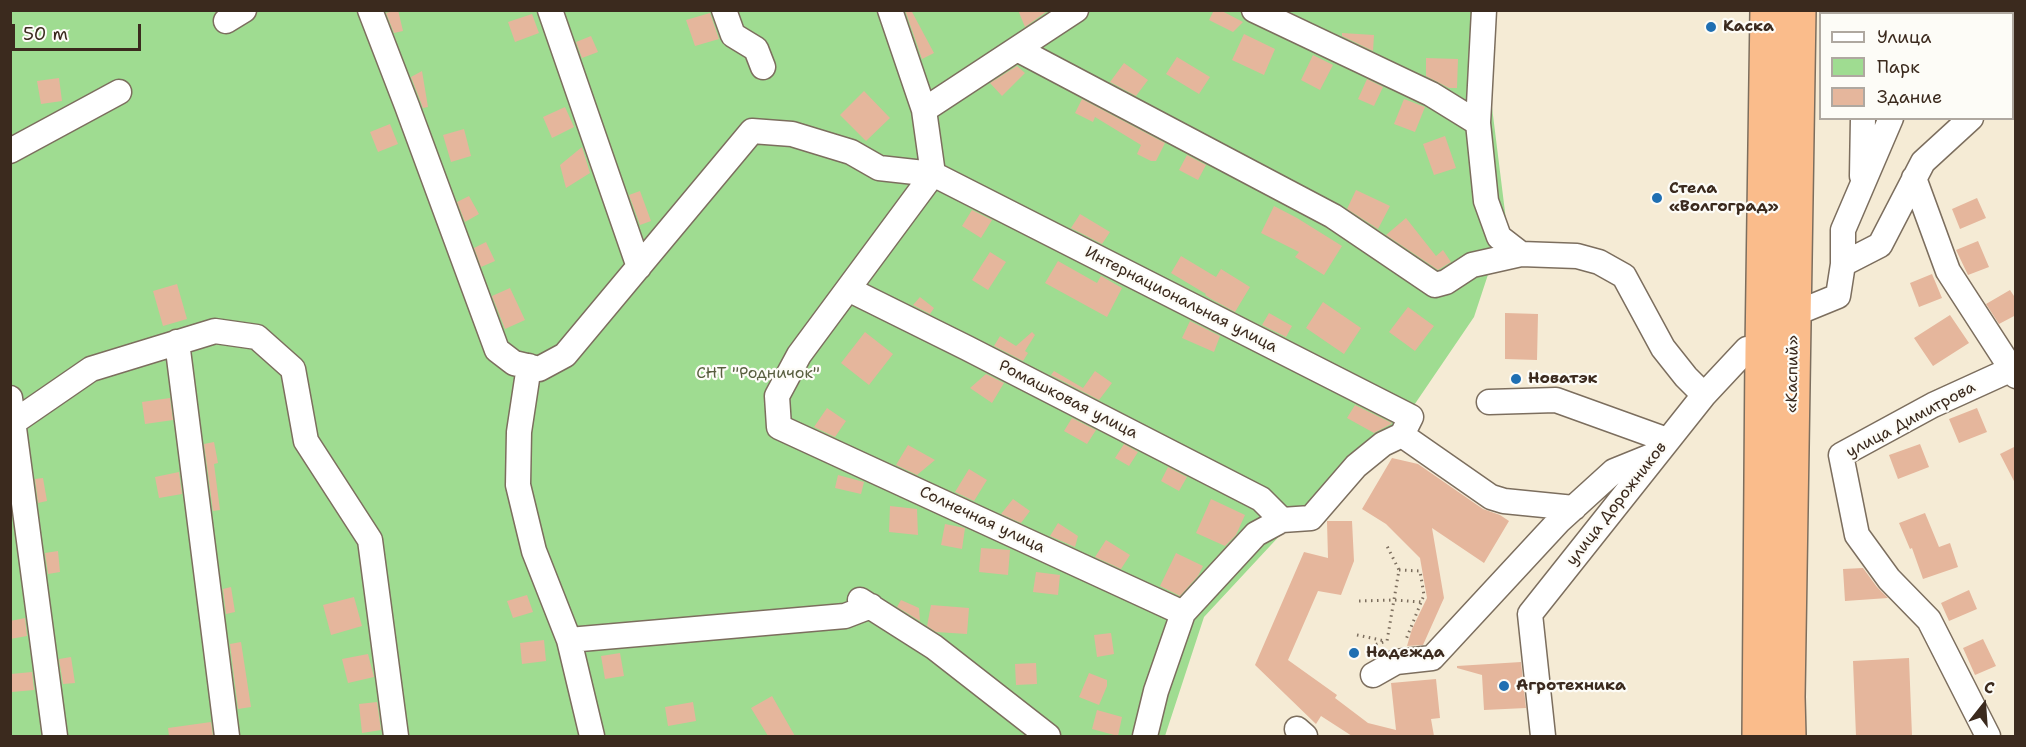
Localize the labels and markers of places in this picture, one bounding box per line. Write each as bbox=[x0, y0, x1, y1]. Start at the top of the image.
place label: Каска bbox=[1723, 17, 1774, 37]
marker: Каска bbox=[1704, 20, 1718, 34]
place label: Стела «Волгоград» bbox=[1669, 179, 1779, 217]
marker: Стела «Волгоград» bbox=[1650, 191, 1664, 205]
place label: Новатэк bbox=[1528, 369, 1598, 389]
marker: Новатэк bbox=[1509, 372, 1523, 386]
place label: Надежда bbox=[1366, 643, 1445, 663]
marker: Надежда bbox=[1347, 646, 1361, 660]
place label: Агротехника bbox=[1516, 676, 1626, 696]
marker: Агротехника bbox=[1497, 679, 1511, 693]

